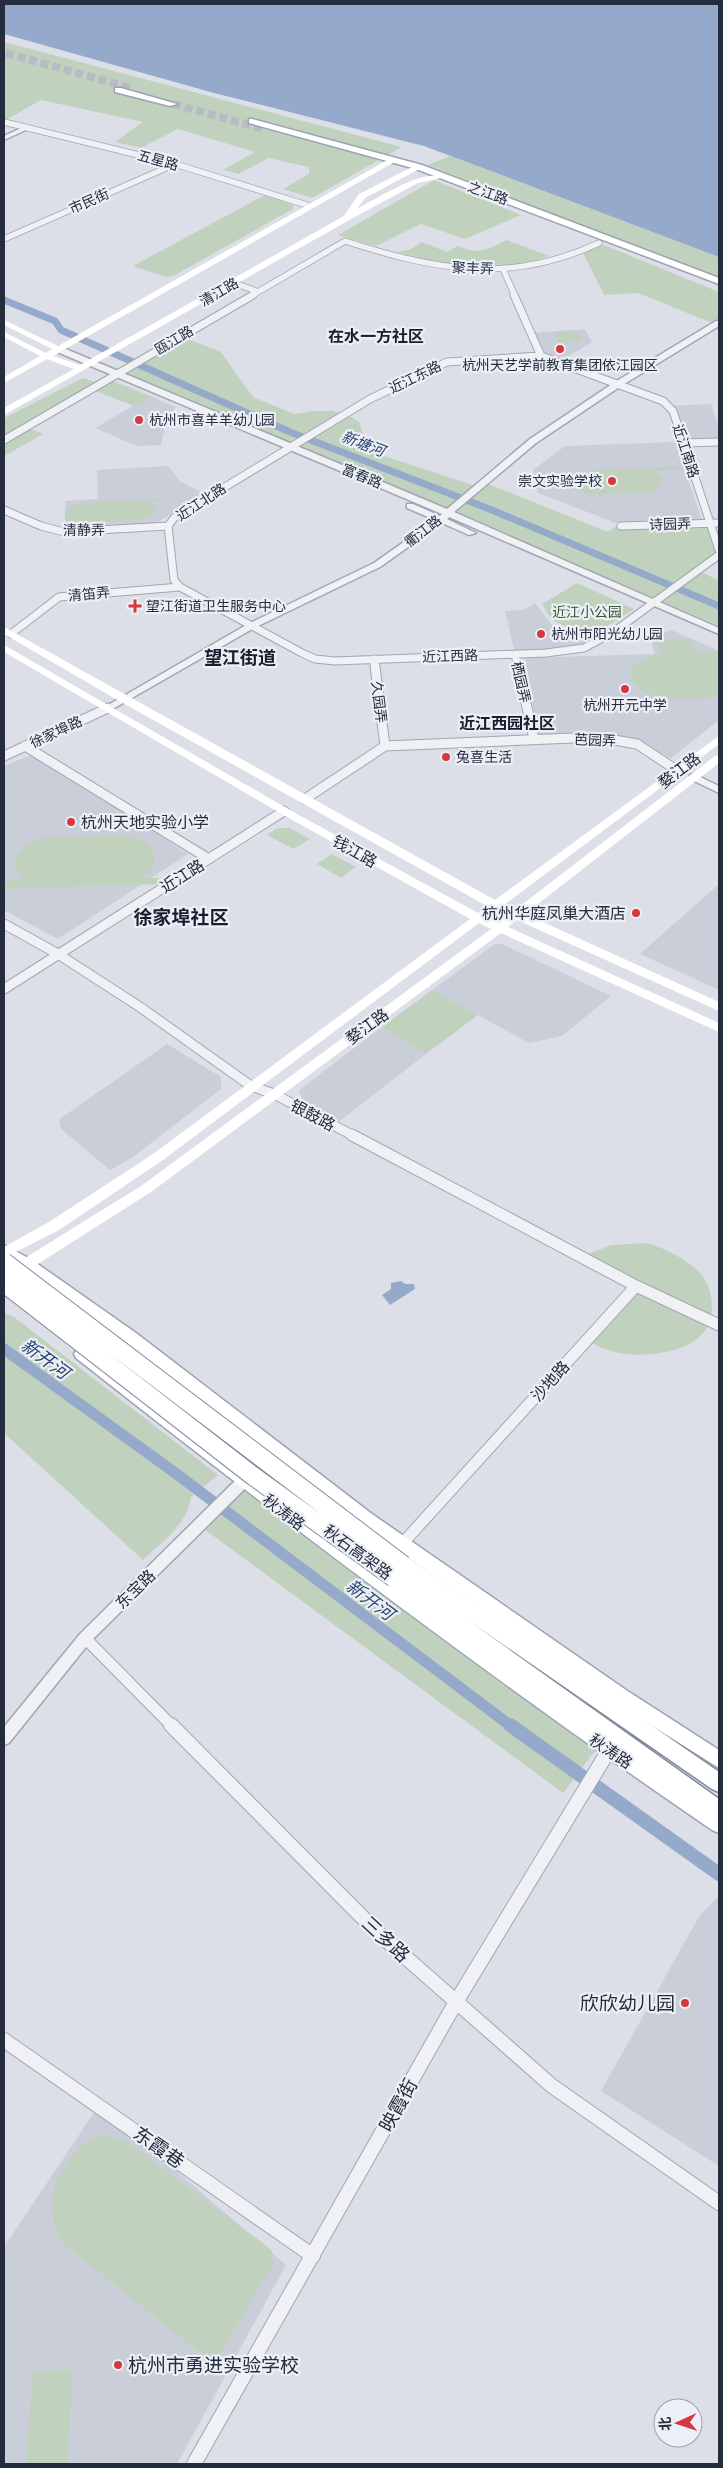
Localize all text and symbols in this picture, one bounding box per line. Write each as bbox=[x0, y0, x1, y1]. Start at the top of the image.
street label: 五星路 bbox=[135, 147, 180, 174]
street label: 之江路 bbox=[465, 178, 510, 209]
street label: 市民街 bbox=[67, 185, 112, 218]
street label: 聚丰弄 bbox=[452, 259, 494, 278]
street label: 清江路 bbox=[197, 275, 242, 310]
street label: 瓯江路 bbox=[152, 322, 197, 359]
district label: 在水一方社区 bbox=[328, 327, 424, 347]
marker: 杭州天艺学前教育集团依江园区 bbox=[554, 343, 566, 355]
place label: 杭州天艺学前教育集团依江园区 bbox=[462, 357, 658, 374]
street label: 近江东路 bbox=[386, 358, 444, 397]
place label: 杭州市喜羊羊幼儿园 bbox=[149, 412, 275, 429]
marker: 杭州市喜羊羊幼儿园 bbox=[133, 414, 145, 426]
street label: 近江南路 bbox=[669, 422, 702, 480]
water label: 新塘河 bbox=[338, 428, 390, 462]
street label: 富春路 bbox=[339, 461, 384, 492]
place label: 崇文实验学校 bbox=[518, 473, 602, 490]
marker: 崇文实验学校 bbox=[606, 475, 618, 487]
street label: 近江北路 bbox=[173, 480, 229, 525]
street label: 衢江路 bbox=[402, 512, 445, 551]
street label: 诗园弄 bbox=[649, 515, 691, 534]
street label: 清静弄 bbox=[63, 522, 105, 539]
street label: 清笛弄 bbox=[67, 584, 111, 605]
place label: 望江街道卫生服务中心 bbox=[146, 598, 286, 615]
marker: 望江街道卫生服务中心 bbox=[128, 599, 142, 613]
park label: 近江小公园 bbox=[552, 604, 622, 621]
place label: 杭州市阳光幼儿园 bbox=[551, 626, 663, 643]
marker: 杭州市阳光幼儿园 bbox=[535, 628, 547, 640]
street label: 近江西路 bbox=[422, 647, 478, 666]
district label: 望江街道 bbox=[204, 648, 276, 669]
street label: 栖园弄 bbox=[508, 660, 534, 704]
street label: 久园弄 bbox=[368, 680, 389, 724]
marker: 杭州开元中学 bbox=[619, 683, 631, 695]
place label: 杭州开元中学 bbox=[583, 697, 667, 714]
street label: 徐家埠路 bbox=[27, 713, 85, 752]
district label: 近江西园社区 bbox=[459, 714, 555, 734]
street label: 芭园弄 bbox=[574, 731, 616, 750]
place label: 兔喜生活 bbox=[456, 749, 512, 766]
street label: 婺江路 bbox=[655, 749, 705, 793]
marker: 兔喜生活 bbox=[440, 751, 452, 763]
place label: 杭州天地实验小学 bbox=[81, 814, 209, 833]
marker: 杭州天地实验小学 bbox=[65, 816, 77, 828]
street label: 钱江路 bbox=[329, 832, 380, 872]
street label: 近江路 bbox=[157, 856, 208, 898]
place label: 杭州华庭凤巢大酒店 bbox=[482, 905, 626, 924]
district label: 徐家埠社区 bbox=[133, 907, 229, 930]
marker: 杭州华庭凤巢大酒店 bbox=[630, 907, 642, 919]
street label: 婺江路 bbox=[343, 1005, 393, 1049]
street label: 银鼓路 bbox=[287, 1097, 338, 1136]
water label: 新开河 bbox=[17, 1335, 75, 1386]
street label: 沙地路 bbox=[528, 1358, 574, 1406]
street label: 秋涛路 bbox=[258, 1491, 308, 1535]
street label: 秋石高架路 bbox=[319, 1522, 395, 1584]
street label: 东宝路 bbox=[112, 1567, 160, 1614]
water label: 新开河 bbox=[342, 1576, 400, 1627]
street label: 秋涛路 bbox=[585, 1731, 635, 1774]
street label: 三多路 bbox=[356, 1912, 414, 1968]
place label: 欣欣幼儿园 bbox=[580, 1993, 675, 2016]
marker: 欣欣幼儿园 bbox=[679, 1997, 691, 2009]
street label: 映霞街 bbox=[375, 2075, 423, 2136]
street label: 东霞巷 bbox=[128, 2122, 188, 2174]
place label: 杭州市勇进实验学校 bbox=[128, 2355, 299, 2378]
marker: 杭州市勇进实验学校 bbox=[112, 2359, 124, 2371]
north arrow bbox=[653, 2398, 703, 2448]
text: 北 bbox=[657, 2416, 674, 2431]

